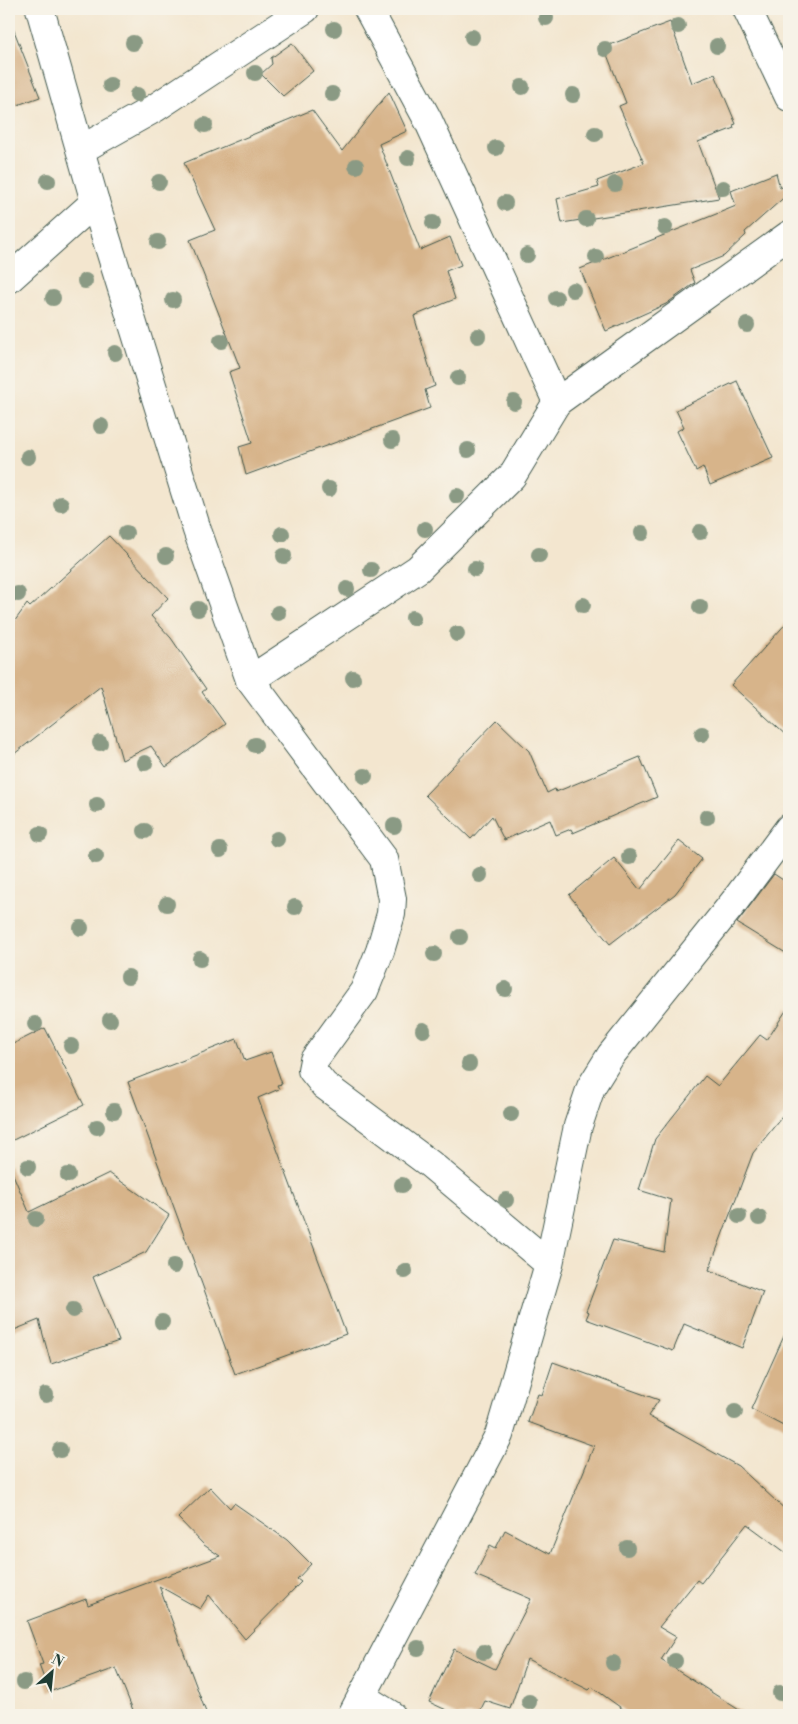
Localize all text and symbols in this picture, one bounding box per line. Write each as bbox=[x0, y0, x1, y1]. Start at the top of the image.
north arrow bbox=[28, 1646, 78, 1696]
text: N bbox=[48, 1651, 66, 1672]

